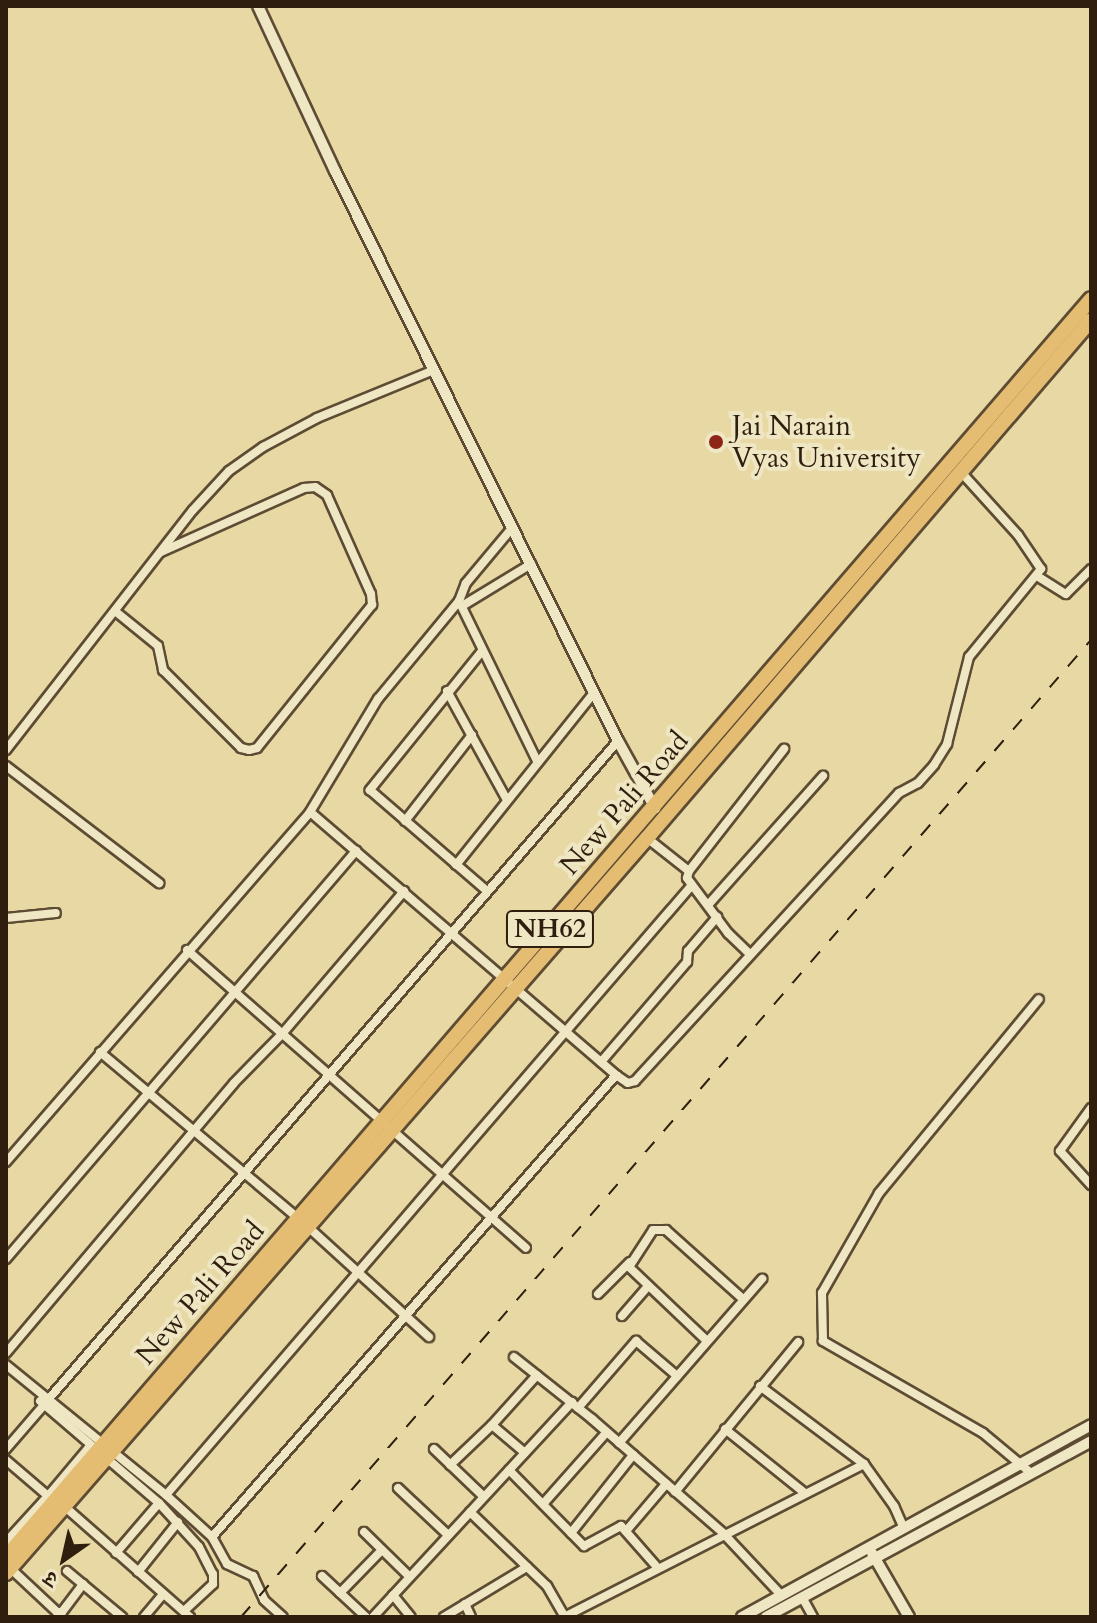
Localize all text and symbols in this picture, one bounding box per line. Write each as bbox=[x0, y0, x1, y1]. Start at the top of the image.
place label: Jai Narain Vyas University bbox=[732, 409, 921, 475]
marker: Jai Narain Vyas University bbox=[707, 433, 725, 451]
street label: New Pali Road bbox=[553, 724, 695, 882]
road number: NH62 bbox=[504, 907, 596, 951]
street label: New Pali Road bbox=[129, 1214, 271, 1372]
north arrow bbox=[24, 1519, 104, 1599]
text: उ bbox=[38, 1563, 64, 1594]

